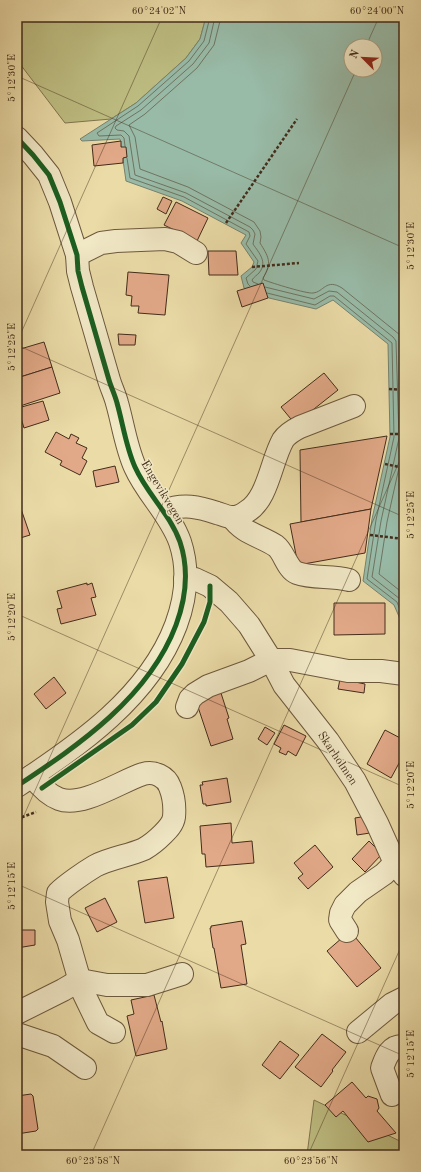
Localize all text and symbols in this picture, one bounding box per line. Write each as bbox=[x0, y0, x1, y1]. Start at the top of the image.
text: 60°24'02"N bbox=[132, 6, 187, 16]
text: 60°24'00"N bbox=[350, 6, 405, 16]
north arrow bbox=[343, 38, 383, 78]
text: N bbox=[349, 48, 362, 61]
text: 5°12'30"E bbox=[7, 54, 17, 102]
text: 5°12'30"E bbox=[406, 222, 416, 270]
text: 5°12'25"E bbox=[7, 323, 17, 371]
street label: Engevikvegen bbox=[138, 458, 186, 527]
text: 5°12'25"E bbox=[406, 491, 416, 539]
text: 5°12'20"E bbox=[7, 593, 17, 641]
street label: Skarholmen bbox=[315, 730, 360, 788]
text: 5°12'20"E bbox=[406, 761, 416, 809]
text: 5°12'15"E bbox=[7, 862, 17, 910]
text: 5°12'15"E bbox=[406, 1030, 416, 1078]
text: 60°23'58"N bbox=[66, 1156, 121, 1166]
text: 60°23'56"N bbox=[284, 1156, 339, 1166]

